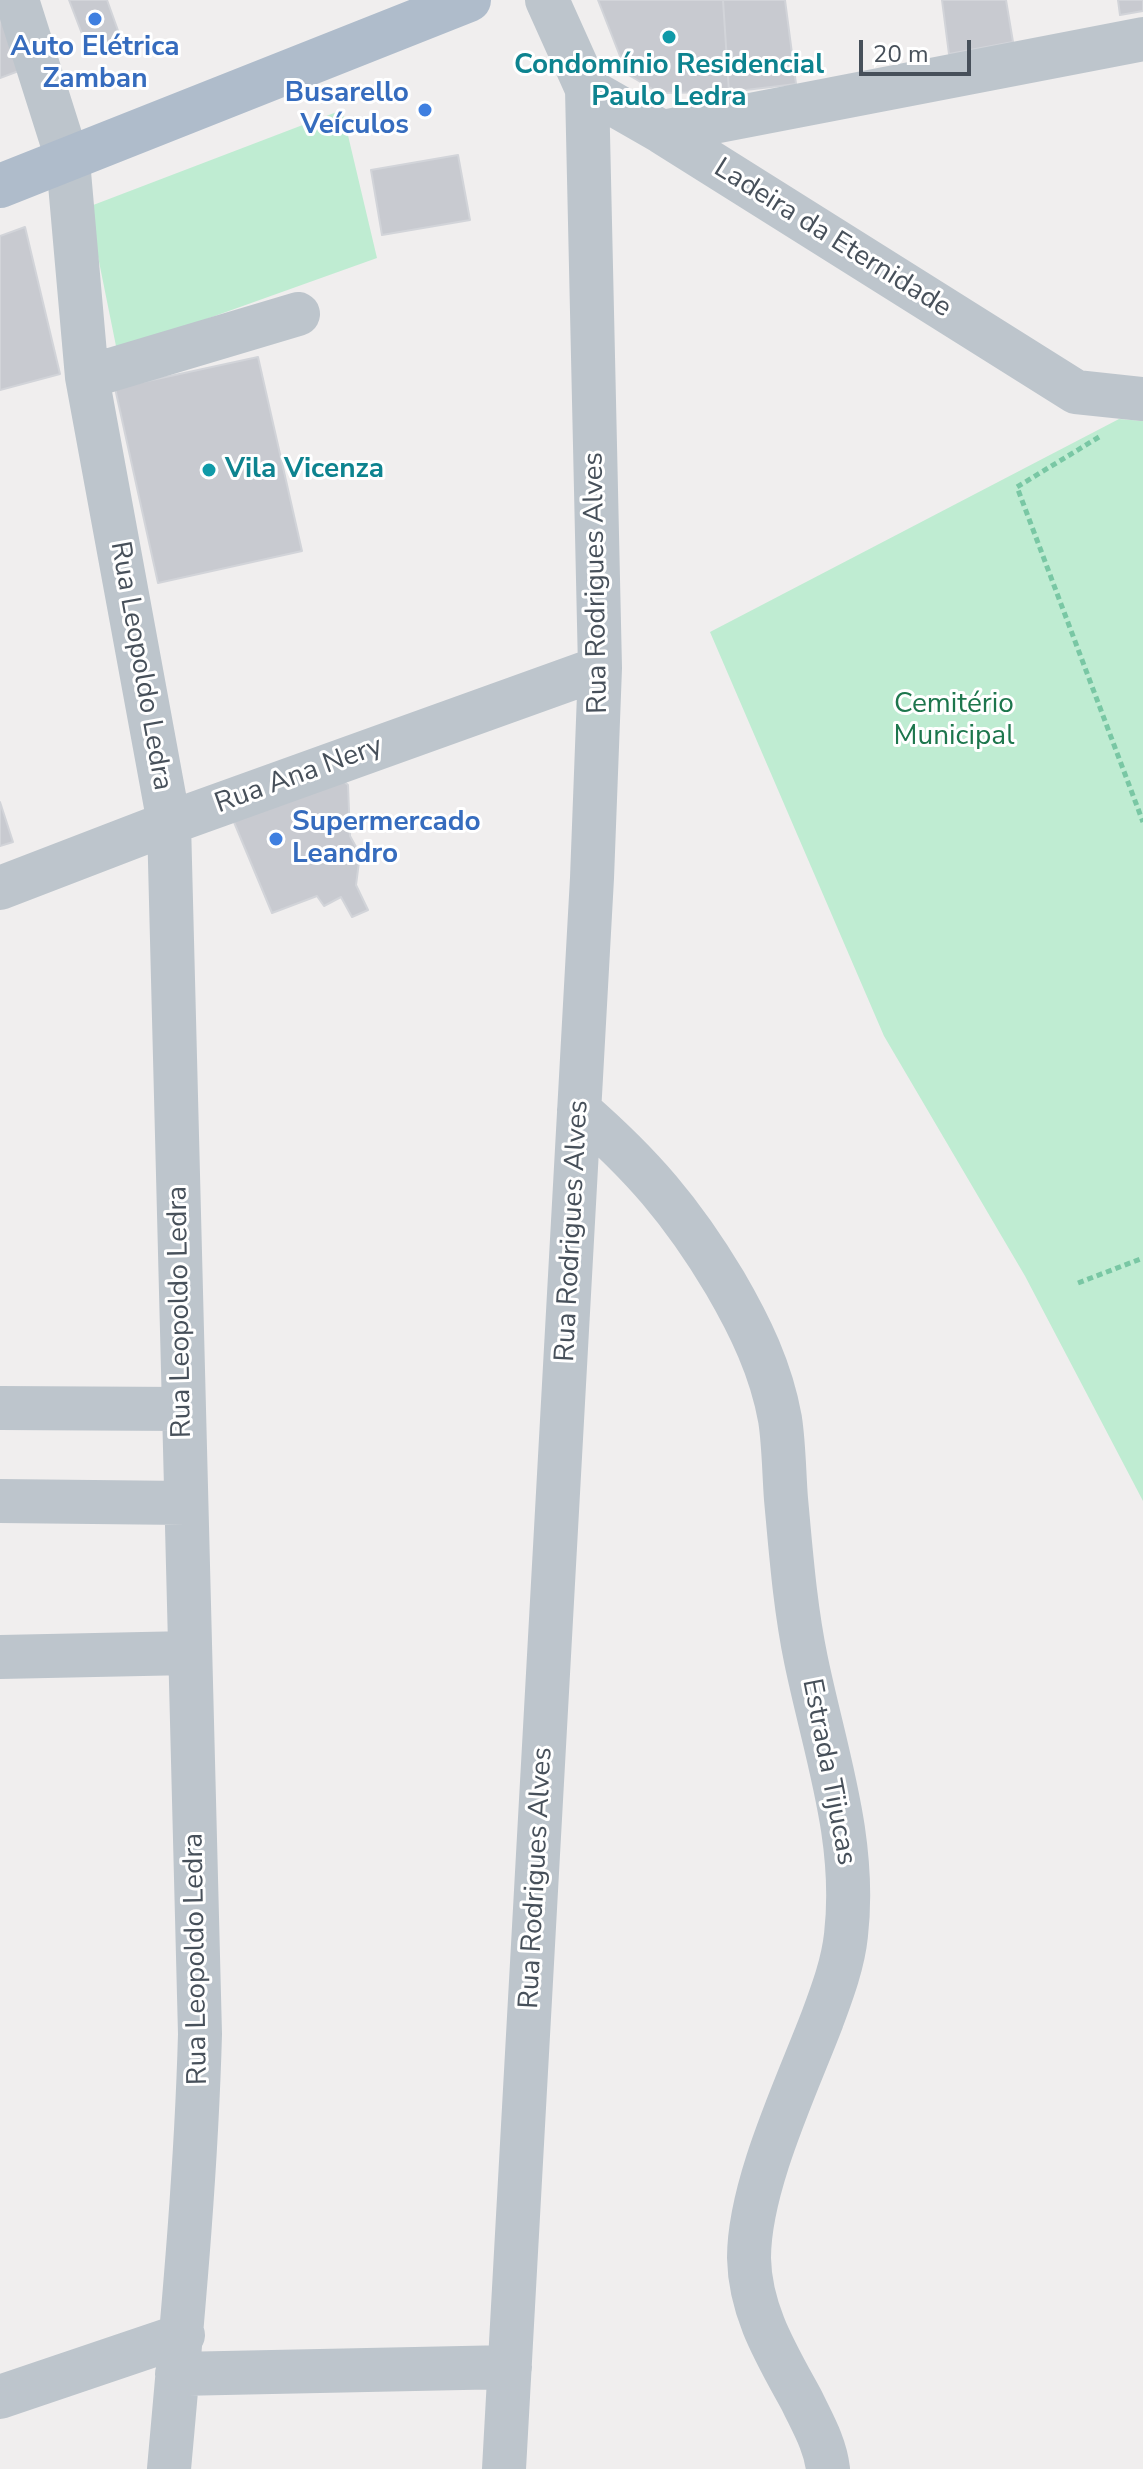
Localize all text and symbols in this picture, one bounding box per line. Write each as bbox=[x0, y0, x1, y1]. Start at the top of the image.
marker: Auto Elétrica Zamban bbox=[86, 10, 104, 28]
scale bar bbox=[863, 24, 975, 74]
marker: Condomínio Residencial Paulo Ledra bbox=[660, 28, 678, 46]
place label: Auto Elétrica Zamban bbox=[10, 31, 180, 97]
text: 20 m bbox=[873, 38, 929, 70]
place label: Condomínio Residencial Paulo Ledra bbox=[514, 49, 824, 115]
place label: Busarello Veículos bbox=[285, 77, 409, 143]
marker: Busarello Veículos bbox=[416, 101, 434, 119]
street label: Ladeira da Eternidade bbox=[707, 152, 957, 326]
street label: Rua Rodrigues Alves bbox=[578, 452, 616, 714]
place label: Vila Vicenza bbox=[225, 453, 384, 487]
marker: Vila Vicenza bbox=[200, 461, 218, 479]
street label: Rua Leopoldo Ledra bbox=[102, 539, 178, 793]
park label: Cemitério Municipal bbox=[894, 688, 1014, 754]
street label: Rua Ana Nery bbox=[211, 730, 387, 822]
place label: Supermercado Leandro bbox=[292, 806, 481, 872]
marker: Supermercado Leandro bbox=[267, 830, 285, 848]
street label: Rua Rodrigues Alves bbox=[549, 1099, 597, 1363]
street label: Rua Leopoldo Ledra bbox=[162, 1186, 200, 1438]
street label: Estrada Tijucas bbox=[793, 1676, 863, 1868]
street label: Rua Rodrigues Alves bbox=[513, 1746, 561, 2010]
street label: Rua Leopoldo Ledra bbox=[178, 1833, 216, 2085]

